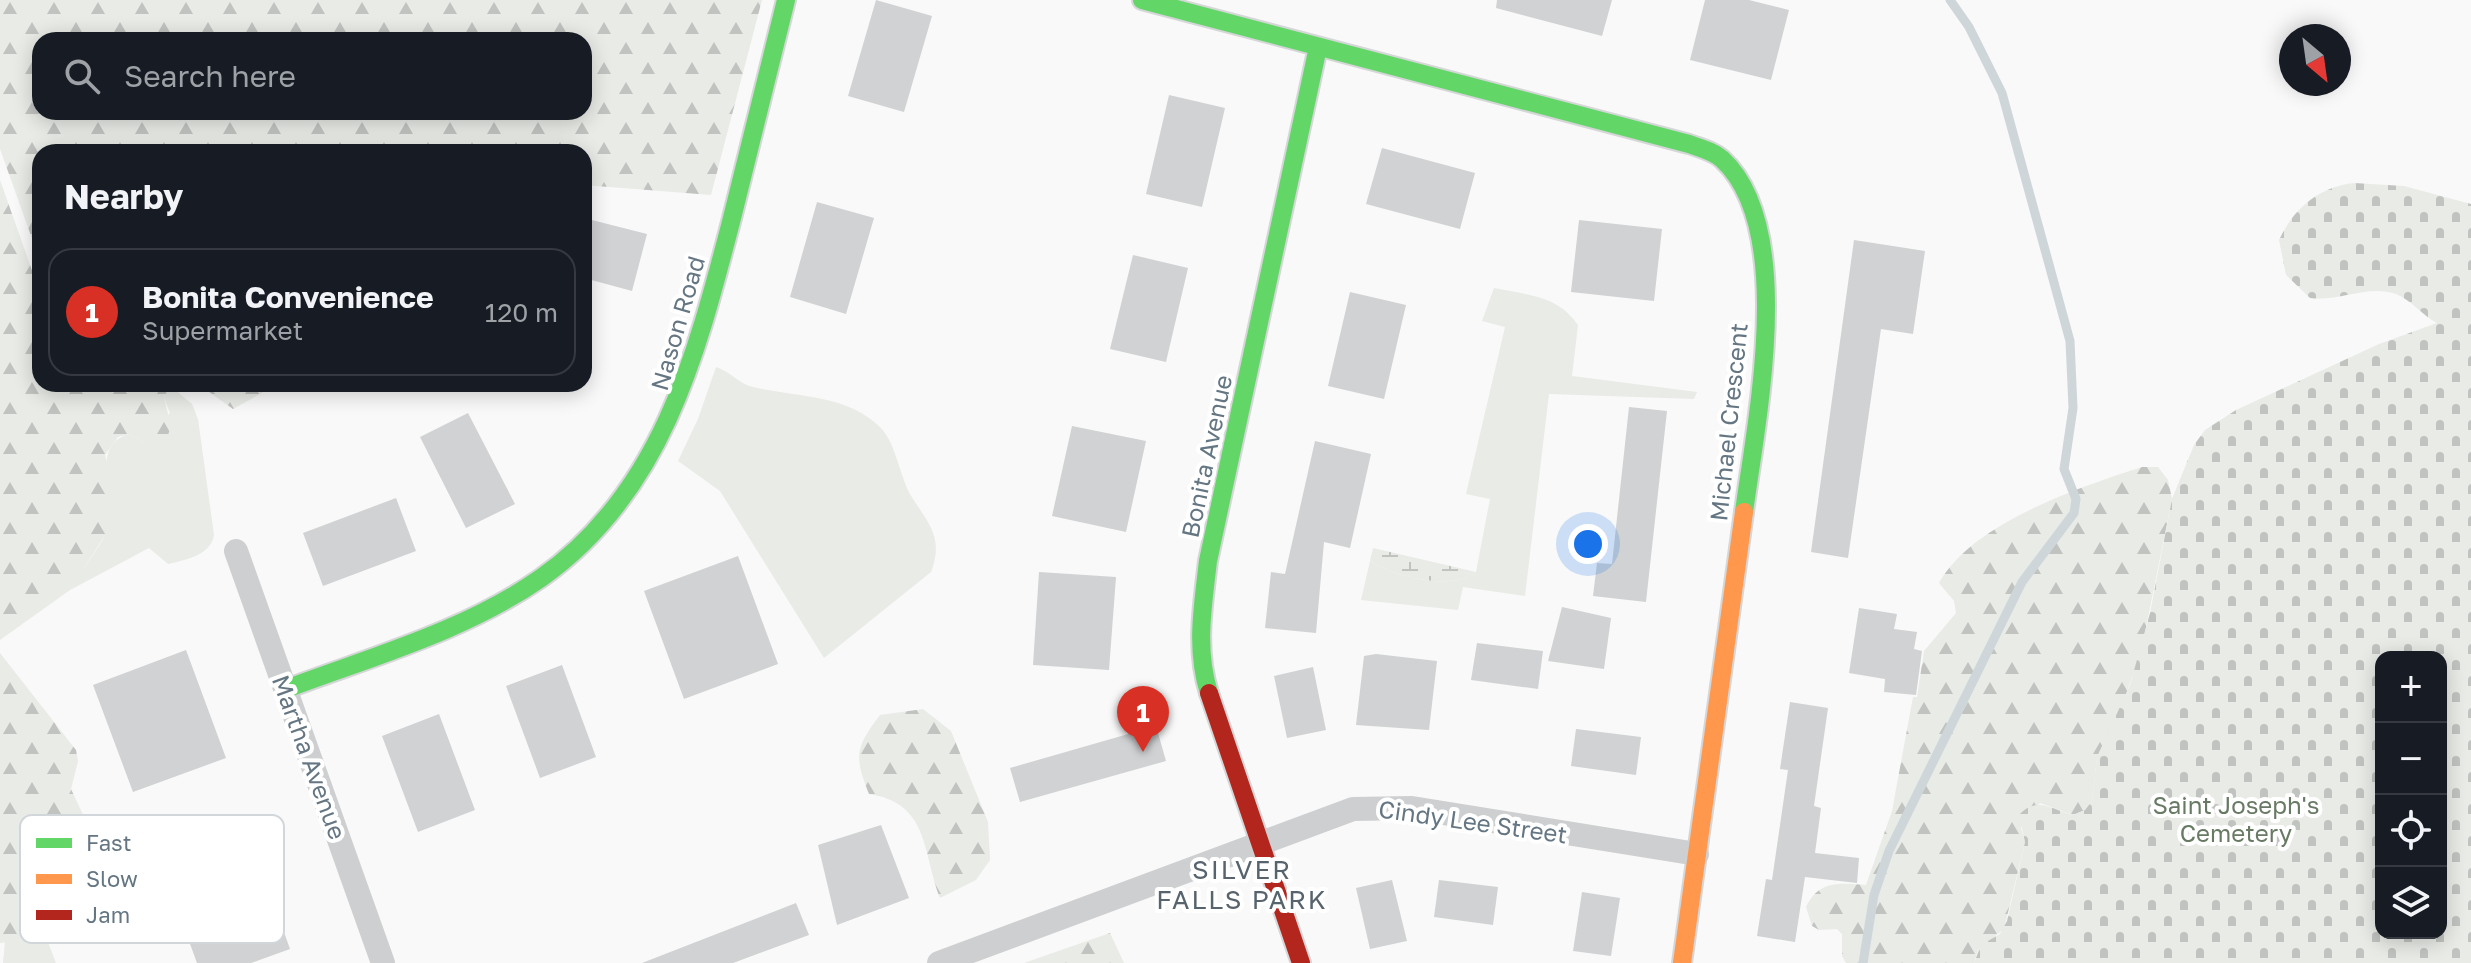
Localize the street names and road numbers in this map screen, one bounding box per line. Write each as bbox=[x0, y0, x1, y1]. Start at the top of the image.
street label: Nason Road bbox=[644, 252, 710, 394]
street label: Michael Crescent bbox=[1703, 321, 1753, 523]
street label: Bonita Avenue bbox=[1175, 372, 1237, 540]
street label: Martha Avenue bbox=[267, 671, 353, 843]
street label: Cindy Lee Street bbox=[1377, 793, 1569, 849]

